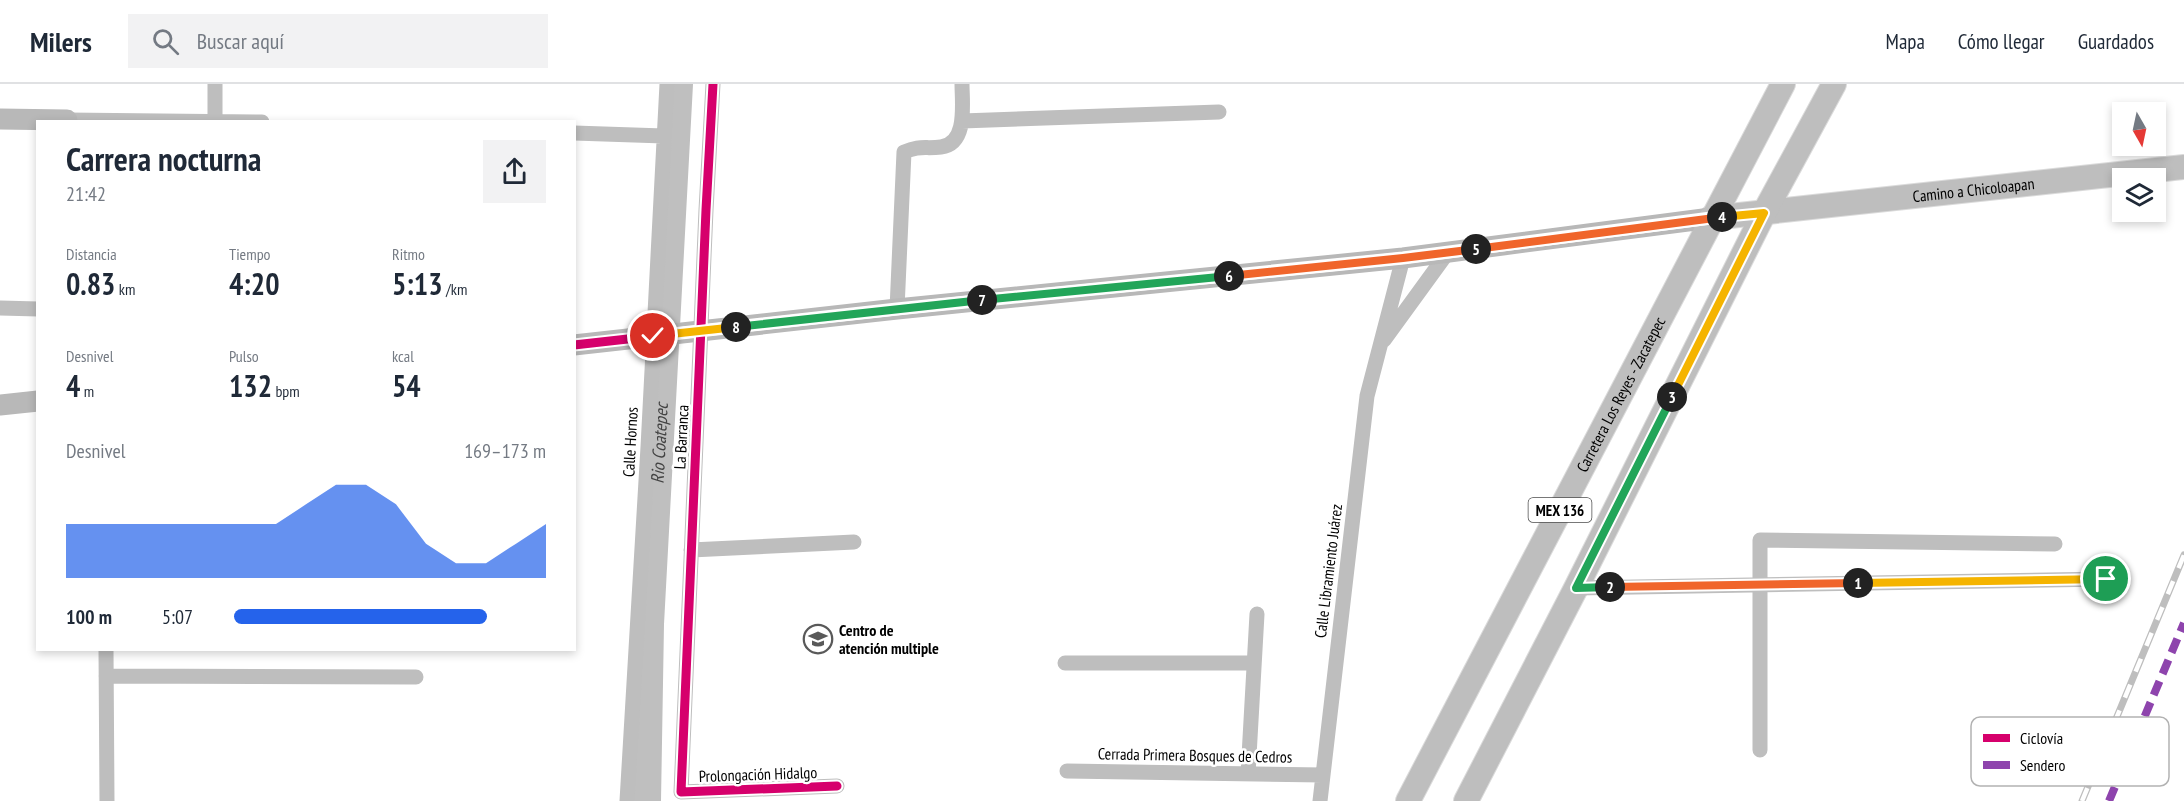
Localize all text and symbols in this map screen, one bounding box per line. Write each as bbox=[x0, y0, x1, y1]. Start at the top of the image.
search box bbox=[128, 14, 548, 68]
text: Milers bbox=[30, 23, 92, 60]
icon: search bbox=[149, 25, 182, 58]
text: Buscar aquí bbox=[197, 27, 284, 55]
text: Mapa bbox=[1886, 28, 1925, 55]
text: Cómo llegar bbox=[1958, 28, 2045, 55]
text: Guardados bbox=[2078, 28, 2154, 55]
north arrow bbox=[2112, 102, 2166, 156]
map controls bbox=[2112, 102, 2166, 222]
text: Carrera nocturna bbox=[66, 137, 261, 180]
button: share bbox=[483, 140, 546, 203]
button: layers bbox=[2112, 168, 2166, 222]
street label: Camino a Chicoloapan bbox=[1912, 173, 2035, 206]
text: 21:42 bbox=[66, 181, 106, 207]
pin: 4 bbox=[1707, 202, 1737, 232]
text: 4 bbox=[1718, 207, 1726, 227]
pin: 5 bbox=[1461, 234, 1491, 264]
text: 5 bbox=[1472, 239, 1480, 259]
text: Distancia bbox=[66, 244, 117, 264]
text: Tiempo bbox=[229, 244, 271, 264]
text: Ritmo bbox=[392, 244, 425, 264]
pin: 6 bbox=[1214, 261, 1244, 291]
text: 0.83 bbox=[66, 264, 115, 303]
text: 4:20 bbox=[229, 264, 280, 303]
text: 5:13 bbox=[392, 264, 443, 303]
text: 6 bbox=[1225, 266, 1233, 286]
text: km bbox=[115, 279, 135, 299]
text: /km bbox=[443, 279, 467, 299]
pin: 7 bbox=[967, 285, 997, 315]
text: 7 bbox=[978, 290, 986, 310]
pin bbox=[627, 310, 678, 361]
pin: 8 bbox=[721, 312, 751, 342]
street label: Carretera Los Reyes - Zacatepec bbox=[1572, 313, 1670, 475]
text: 8 bbox=[732, 317, 740, 337]
icon: check bbox=[636, 319, 669, 352]
text: Desnivel bbox=[66, 346, 113, 366]
text: Pulso bbox=[229, 346, 259, 366]
text: kcal bbox=[392, 346, 414, 366]
text: 4 bbox=[66, 366, 80, 405]
text: 132 bbox=[229, 366, 272, 405]
text: 54 bbox=[392, 366, 421, 405]
text: m bbox=[80, 381, 94, 401]
text: bpm bbox=[272, 381, 300, 401]
pin: 3 bbox=[1657, 382, 1687, 412]
text: 3 bbox=[1668, 387, 1676, 407]
water label: Rio Coatepec bbox=[645, 400, 672, 484]
street label: La Barranca bbox=[669, 404, 693, 470]
street label: Calle Hornos bbox=[618, 406, 642, 478]
text: Desnivel bbox=[66, 438, 125, 464]
text: 169–173 m bbox=[464, 438, 546, 464]
road number: MEX 136 bbox=[1528, 498, 1592, 522]
street label: Calle Libramiento Juárez bbox=[1310, 503, 1346, 639]
pin bbox=[2080, 553, 2131, 604]
icon: arrive bbox=[2089, 562, 2122, 595]
pin: 1 bbox=[1843, 568, 1873, 598]
pin: 2 bbox=[1595, 572, 1625, 602]
text: 1 bbox=[1854, 573, 1862, 593]
text: 2 bbox=[1606, 577, 1614, 597]
text: 100 m bbox=[66, 604, 112, 630]
text: 5:07 bbox=[162, 604, 193, 630]
place label: Centro de atención multiple bbox=[839, 620, 939, 658]
school or university icon: Centro de atención multiple bbox=[802, 623, 834, 655]
legend bbox=[1971, 717, 2169, 786]
text: Ciclovía bbox=[2020, 728, 2063, 748]
street label: Cerrada Primera Bosques de Cedros bbox=[1098, 743, 1292, 767]
text: Sendero bbox=[2020, 755, 2065, 775]
street label: Prolongación Hidalgo bbox=[698, 762, 818, 786]

